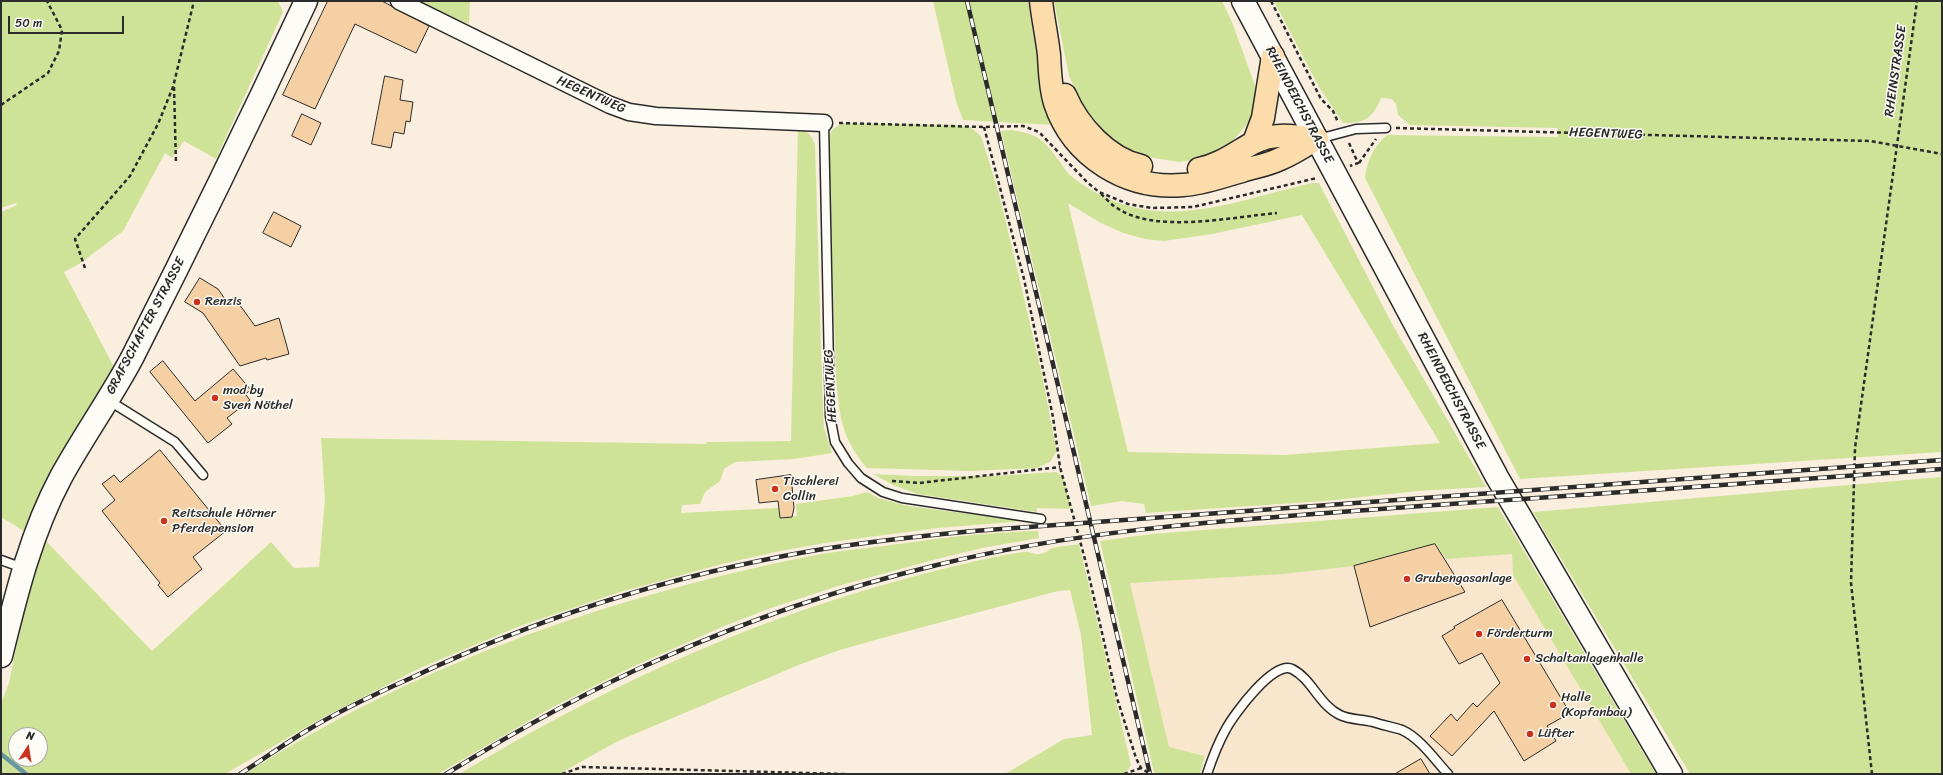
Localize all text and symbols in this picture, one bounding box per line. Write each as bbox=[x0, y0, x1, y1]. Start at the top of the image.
scale bar bbox=[10, 8, 126, 34]
text: 50 m bbox=[15, 12, 42, 34]
street label: RHEINSTRASSE bbox=[1882, 24, 1910, 118]
street label: RHEINDEICHSTRASSE bbox=[1262, 44, 1336, 166]
street label: HEGENTWEG bbox=[554, 73, 628, 117]
street label: HEGENTWEG bbox=[1569, 125, 1643, 143]
street label: GRAFSCHAFTER STRASSE bbox=[103, 255, 189, 397]
place label: Renzis bbox=[205, 294, 242, 310]
marker: Renzis bbox=[192, 297, 202, 307]
street label: RHEINDEICHSTRASSE bbox=[1414, 330, 1488, 452]
street label: HEGENTWEG bbox=[821, 349, 841, 423]
place label: mod by Sven Nöthel bbox=[223, 383, 293, 414]
marker: mod by Sven Nöthel bbox=[210, 393, 220, 403]
place label: Tischlerei Collin bbox=[783, 474, 839, 505]
marker: Tischlerei Collin bbox=[770, 484, 780, 494]
place label: Reitschule Hörner Pferdepension bbox=[172, 506, 276, 537]
marker: Reitschule Hörner Pferdepension bbox=[159, 516, 169, 526]
place label: Grubengasanlage bbox=[1415, 571, 1512, 587]
marker: Grubengasanlage bbox=[1402, 574, 1412, 584]
place label: Förderturm bbox=[1487, 626, 1553, 642]
marker: Förderturm bbox=[1474, 629, 1484, 639]
place label: Schaltanlagenhalle bbox=[1535, 651, 1643, 667]
marker: Schaltanlagenhalle bbox=[1522, 654, 1532, 664]
place label: Halle (Kopfanbau) bbox=[1561, 690, 1631, 721]
marker: Halle (Kopfanbau) bbox=[1548, 700, 1558, 710]
text: N bbox=[25, 726, 36, 746]
place label: Lüfter bbox=[1538, 726, 1574, 742]
north arrow bbox=[8, 727, 48, 767]
marker: Lüfter bbox=[1525, 729, 1535, 739]

